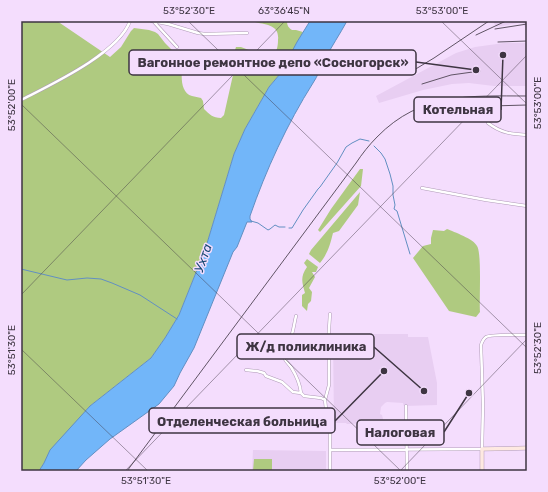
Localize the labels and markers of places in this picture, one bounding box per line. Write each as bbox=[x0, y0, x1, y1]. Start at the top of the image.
callout: Вагонное ремонтное депо «Сосногорск» bbox=[129, 50, 416, 75]
callout: Котельная bbox=[414, 97, 501, 122]
callout: Ж/д поликлиника bbox=[237, 334, 374, 359]
callout: Отделенческая больница bbox=[149, 408, 335, 433]
callout: Налоговая bbox=[357, 420, 444, 445]

